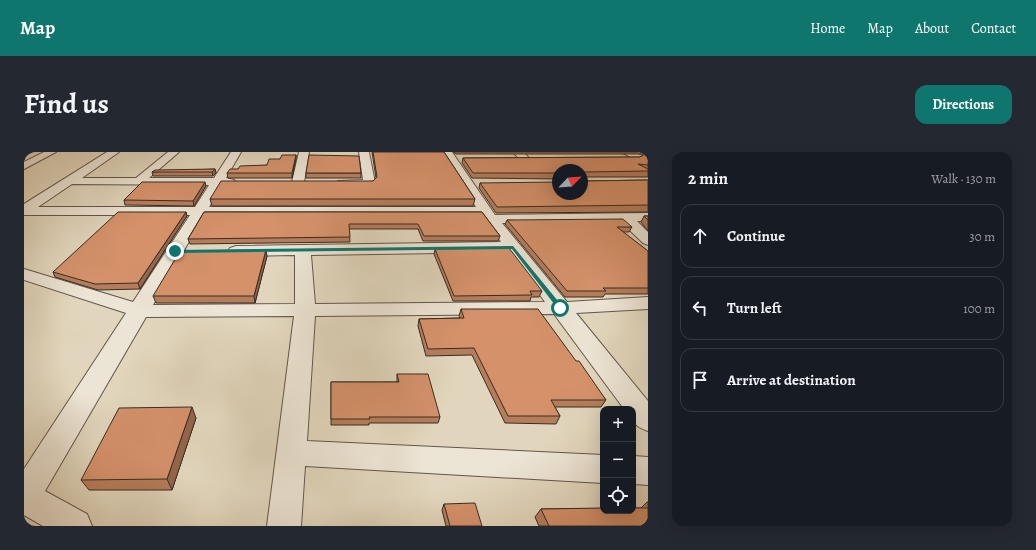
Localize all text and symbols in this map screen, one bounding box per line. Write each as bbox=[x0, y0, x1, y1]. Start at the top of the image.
text: Map bbox=[20, 15, 55, 41]
text: Home bbox=[810, 19, 845, 38]
text: Map bbox=[867, 19, 893, 38]
text: About bbox=[915, 19, 949, 38]
text: Contact bbox=[971, 19, 1016, 38]
text: Find us bbox=[24, 85, 109, 123]
button: Directions bbox=[915, 85, 1012, 124]
north arrow bbox=[552, 164, 588, 200]
text: 2 min bbox=[688, 167, 728, 190]
text: Walk · 130 m bbox=[931, 170, 996, 187]
icon: ahead bbox=[689, 225, 711, 247]
text: Continue bbox=[727, 226, 785, 246]
text: 30 m bbox=[969, 228, 995, 245]
route end bbox=[166, 242, 184, 260]
icon: left bbox=[689, 297, 711, 319]
text: Turn left bbox=[727, 298, 782, 318]
route start bbox=[551, 299, 569, 317]
text: 100 m bbox=[963, 300, 995, 317]
icon: arrive bbox=[689, 369, 711, 391]
text: Arrive at destination bbox=[727, 370, 856, 390]
map controls bbox=[600, 406, 636, 514]
button: + bbox=[600, 406, 636, 442]
button: − bbox=[600, 442, 636, 478]
button: locate bbox=[600, 478, 636, 514]

